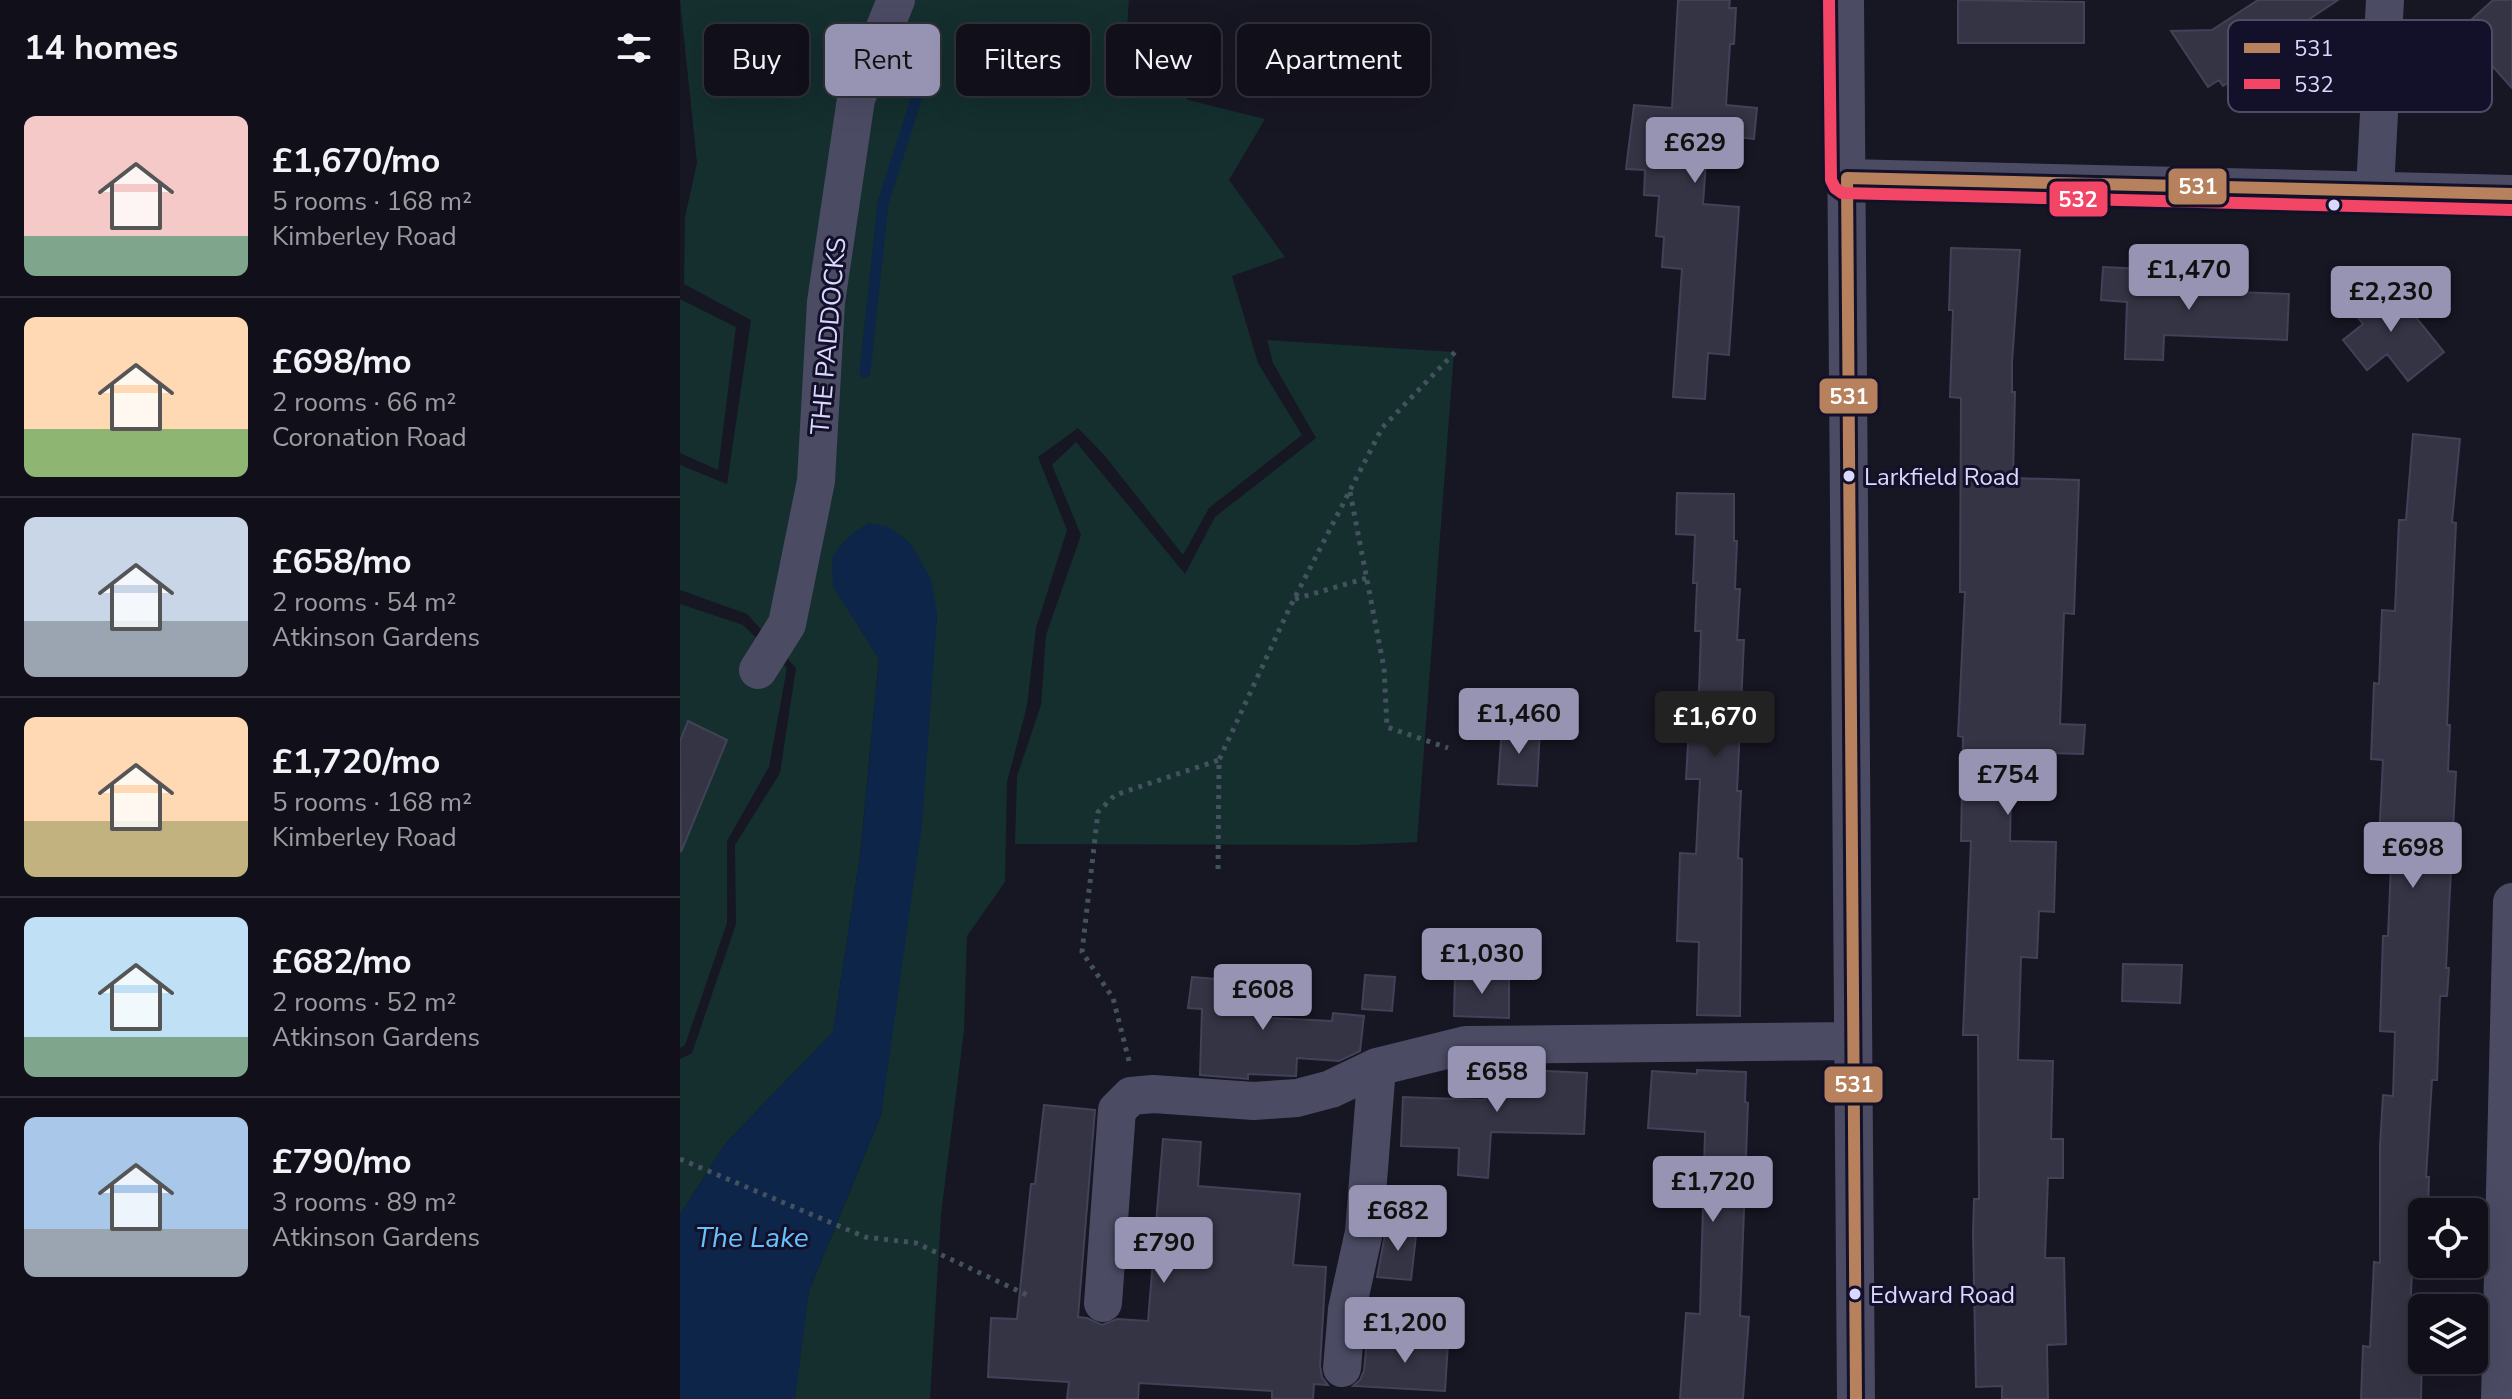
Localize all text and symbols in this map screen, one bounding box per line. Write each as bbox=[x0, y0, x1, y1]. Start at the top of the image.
legend bbox=[2228, 20, 2492, 112]
chip: Buy bbox=[704, 24, 809, 96]
chip: Rent bbox=[825, 24, 940, 96]
chip: Filters bbox=[956, 24, 1090, 96]
chip: New bbox=[1106, 24, 1221, 96]
chip: Apartment bbox=[1237, 24, 1430, 96]
text: 14 homes bbox=[24, 25, 178, 71]
icon: filters bbox=[612, 26, 656, 70]
text: 531 bbox=[2294, 34, 2334, 64]
text: 532 bbox=[2294, 70, 2334, 100]
pin: £629 bbox=[1648, 117, 1742, 185]
text: £629 bbox=[1664, 125, 1726, 160]
text: £1,670/mo bbox=[272, 138, 440, 184]
icon: home bbox=[88, 148, 184, 244]
line badge: 531 bbox=[2167, 167, 2228, 206]
text: 531 bbox=[2178, 172, 2218, 202]
line badge: 532 bbox=[2048, 180, 2109, 218]
text: 5 rooms · 168 m² bbox=[272, 184, 472, 219]
text: 532 bbox=[2058, 185, 2098, 215]
unlabelled marker bbox=[2326, 197, 2342, 213]
text: Kimberley Road bbox=[272, 219, 457, 254]
street label: THE PADDOCKS bbox=[802, 236, 855, 436]
pin: £1,470 bbox=[2124, 244, 2254, 312]
text: £1,470 bbox=[2147, 252, 2231, 287]
pin: £2,230 bbox=[2326, 266, 2456, 334]
text: £2,230 bbox=[2349, 274, 2433, 309]
text: £698/mo bbox=[272, 339, 412, 385]
icon: home bbox=[88, 349, 184, 445]
line badge: 531 bbox=[1818, 377, 1879, 415]
text: 531 bbox=[1829, 382, 1869, 412]
text: 2 rooms · 66 m² bbox=[272, 385, 456, 420]
text: Coronation Road bbox=[272, 420, 467, 455]
place label: Larkfield Road bbox=[1864, 461, 2020, 493]
marker: Larkfield Road bbox=[1841, 468, 1857, 484]
text: £658/mo bbox=[272, 539, 412, 585]
icon: home bbox=[88, 549, 184, 645]
text: 2 rooms · 54 m² bbox=[272, 585, 456, 620]
text: Atkinson Gardens bbox=[272, 620, 480, 655]
pin: £1,460 bbox=[1454, 688, 1584, 756]
pin: £1,670 bbox=[1650, 691, 1780, 759]
text: £1,460 bbox=[1477, 696, 1561, 731]
text: £1,670 bbox=[1673, 699, 1757, 734]
text: £1,720/mo bbox=[272, 739, 440, 785]
icon: home bbox=[88, 749, 184, 845]
pin: £754 bbox=[1961, 749, 2055, 817]
text: £754 bbox=[1977, 757, 2039, 792]
text: 5 rooms · 168 m² bbox=[272, 785, 472, 820]
text: Kimberley Road bbox=[272, 820, 457, 855]
pin: £698 bbox=[2366, 822, 2460, 890]
text: £698 bbox=[2382, 830, 2444, 865]
pin: £1,030 bbox=[1417, 928, 1547, 996]
text: £1,030 bbox=[1440, 936, 1524, 971]
text: £682/mo bbox=[272, 939, 412, 985]
icon: home bbox=[88, 949, 184, 1045]
pin: £608 bbox=[1216, 964, 1310, 1032]
text: £608 bbox=[1232, 972, 1294, 1007]
text: 2 rooms · 52 m² bbox=[272, 985, 456, 1020]
text: Atkinson Gardens bbox=[272, 1020, 480, 1055]
pin: £658 bbox=[1450, 1046, 1544, 1114]
text: £658 bbox=[1466, 1054, 1528, 1089]
line badge: 531 bbox=[1823, 1065, 1884, 1104]
text: 531 bbox=[1834, 1070, 1874, 1100]
text: £790/mo bbox=[272, 1139, 412, 1185]
icon: home bbox=[88, 1149, 184, 1245]
pin: £1,720 bbox=[1648, 1156, 1778, 1224]
text: £1,720 bbox=[1671, 1164, 1755, 1199]
text: 3 rooms · 89 m² bbox=[272, 1185, 456, 1220]
pin: £682 bbox=[1351, 1185, 1445, 1253]
text: £682 bbox=[1367, 1193, 1429, 1228]
map controls bbox=[2408, 1198, 2488, 1374]
button: locate bbox=[2408, 1198, 2488, 1278]
pin: £790 bbox=[1117, 1217, 1211, 1285]
water label: The Lake bbox=[695, 1219, 809, 1257]
text: Atkinson Gardens bbox=[272, 1220, 480, 1255]
text: £790 bbox=[1133, 1225, 1195, 1260]
place label: Edward Road bbox=[1870, 1279, 2015, 1311]
marker: Edward Road bbox=[1847, 1286, 1863, 1302]
button: layers bbox=[2408, 1294, 2488, 1374]
pin: £1,200 bbox=[1340, 1297, 1470, 1365]
text: £1,200 bbox=[1363, 1305, 1447, 1340]

